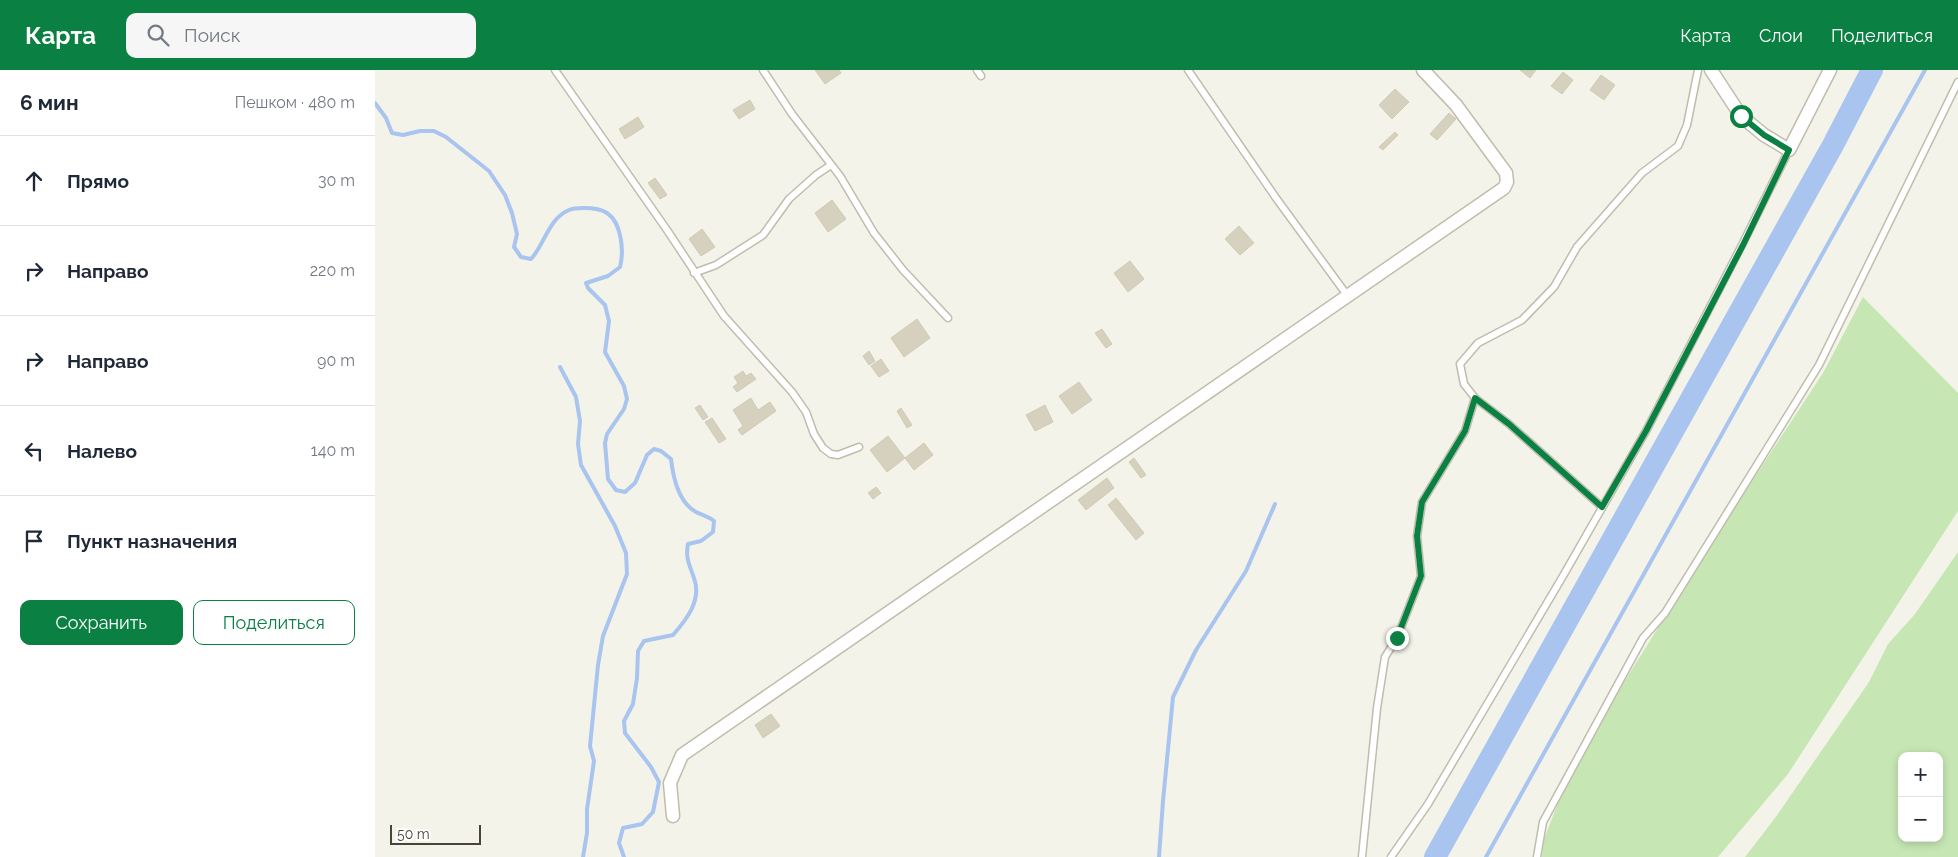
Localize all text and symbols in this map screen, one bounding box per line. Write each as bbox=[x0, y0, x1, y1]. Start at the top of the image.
search box bbox=[126, 13, 476, 58]
text: Карта bbox=[25, 21, 96, 50]
icon: search bbox=[144, 21, 172, 49]
text: Поиск bbox=[184, 24, 241, 46]
text: Карта bbox=[1680, 25, 1731, 46]
text: Слои bbox=[1759, 25, 1803, 46]
text: Поделиться bbox=[1831, 25, 1933, 46]
text: 6 мин bbox=[20, 90, 79, 115]
text: Пешком · 480 m bbox=[235, 93, 355, 112]
route start bbox=[1730, 105, 1753, 128]
icon: ahead bbox=[20, 167, 48, 195]
text: Прямо bbox=[67, 170, 129, 192]
text: 30 m bbox=[318, 171, 355, 190]
icon: right bbox=[20, 257, 48, 285]
text: Направо bbox=[67, 260, 148, 282]
text: 220 m bbox=[310, 261, 355, 280]
icon: right bbox=[20, 347, 48, 375]
text: Направо bbox=[67, 350, 148, 372]
text: 90 m bbox=[317, 351, 355, 370]
icon: left bbox=[20, 437, 48, 465]
text: Налево bbox=[67, 440, 137, 462]
text: 140 m bbox=[311, 441, 355, 460]
icon: arrive bbox=[20, 527, 48, 555]
text: Пункт назначения bbox=[67, 530, 237, 552]
button: Сохранить bbox=[20, 600, 183, 645]
button: Поделиться bbox=[193, 600, 355, 645]
route end bbox=[1386, 627, 1409, 650]
map controls bbox=[1898, 752, 1943, 842]
button: + bbox=[1898, 752, 1943, 797]
button: − bbox=[1898, 797, 1943, 842]
scale bar bbox=[390, 822, 481, 845]
text: 50 m bbox=[397, 826, 430, 842]

